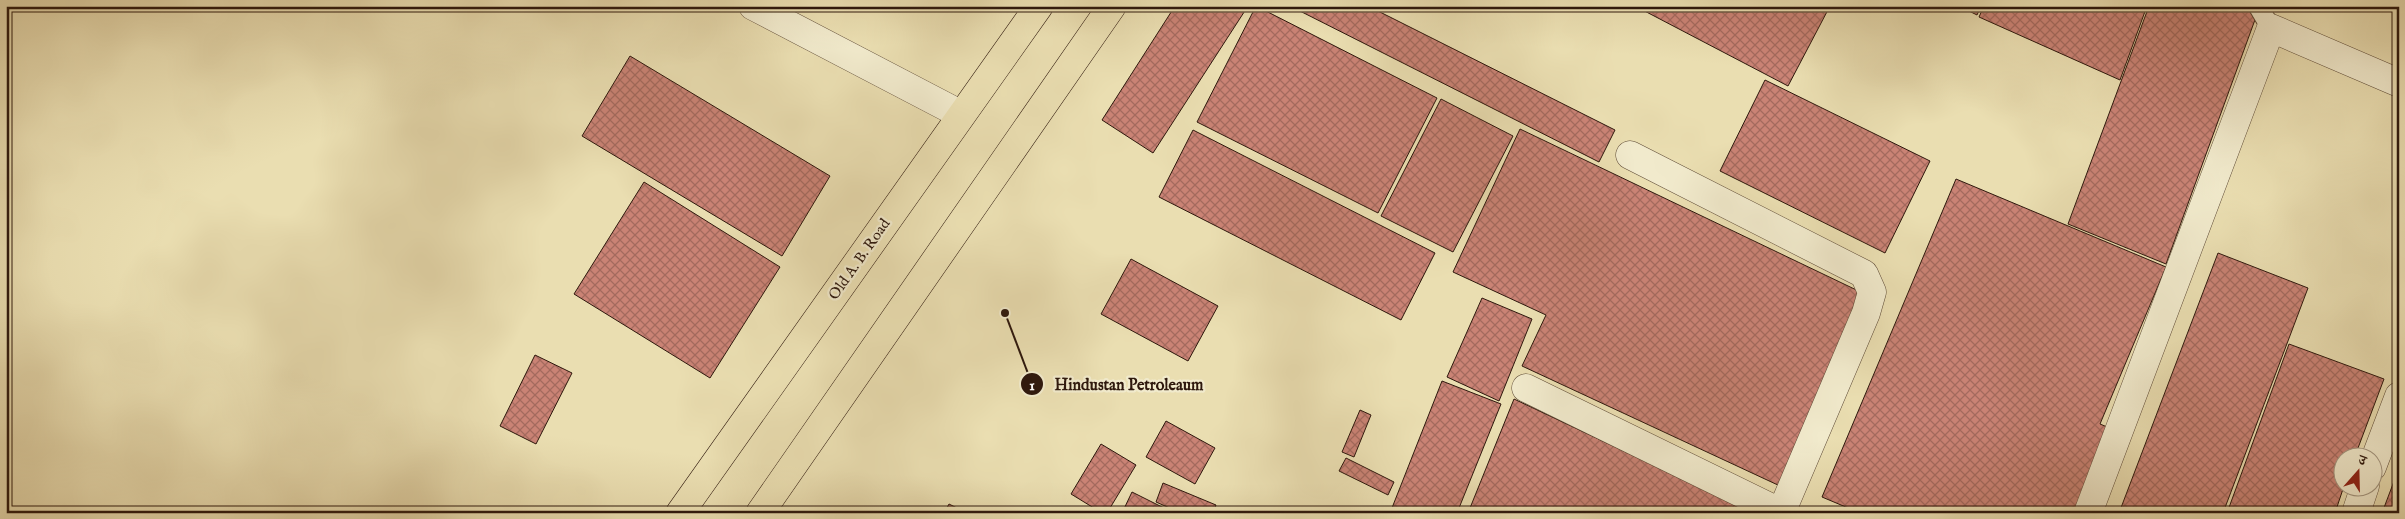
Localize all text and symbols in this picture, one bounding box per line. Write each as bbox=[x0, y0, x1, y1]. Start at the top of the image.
street label: Old A. B. Road bbox=[824, 214, 895, 304]
callout: Hindustan Petroleaum bbox=[1019, 369, 1213, 400]
text: 1 bbox=[1029, 376, 1035, 395]
text: Hindustan Petroleaum bbox=[1055, 376, 1204, 396]
north arrow bbox=[2332, 446, 2382, 496]
text: उ bbox=[2355, 451, 2369, 471]

